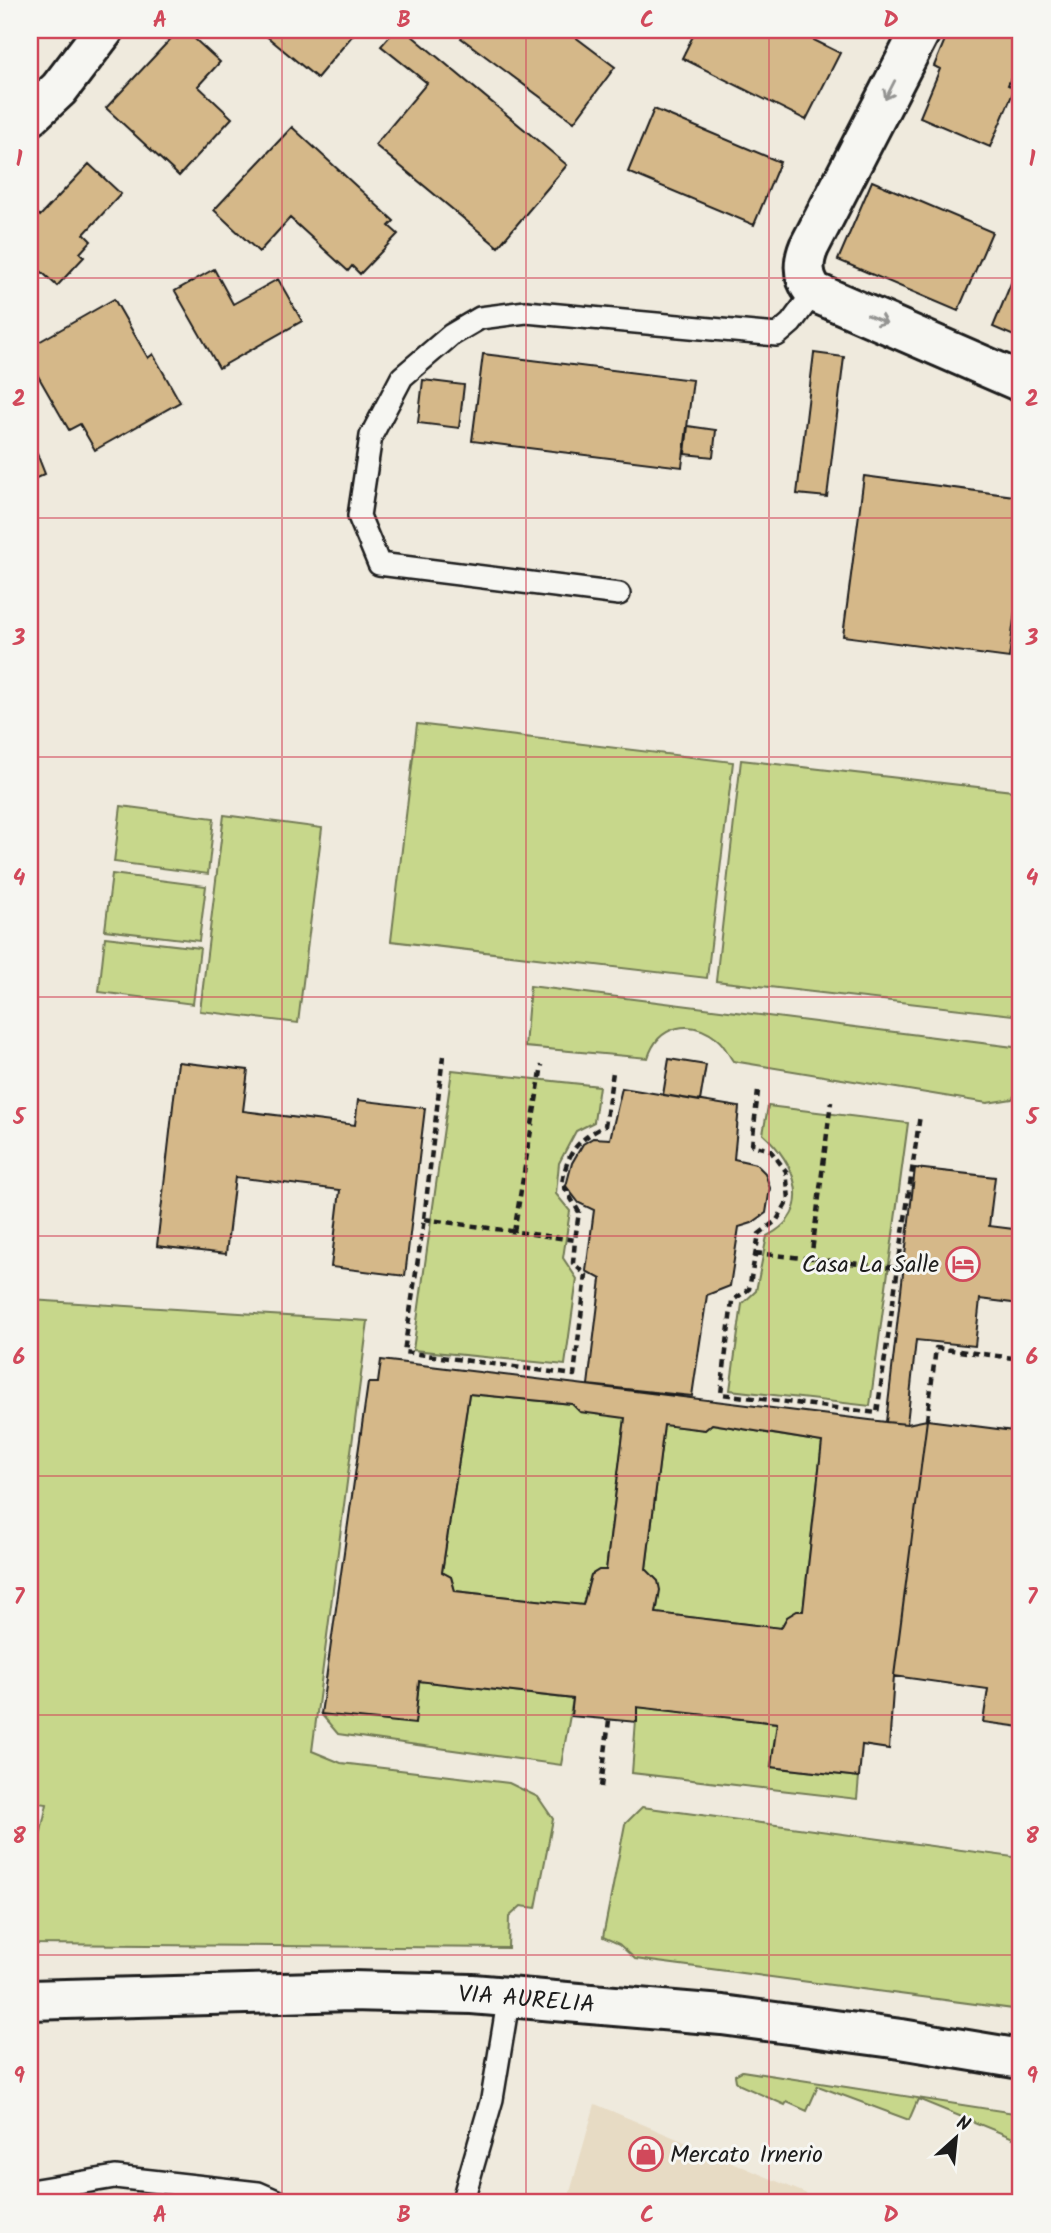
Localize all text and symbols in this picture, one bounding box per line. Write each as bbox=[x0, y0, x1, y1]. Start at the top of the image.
text: A bbox=[153, 3, 167, 39]
text: B bbox=[397, 3, 411, 39]
text: C bbox=[640, 3, 654, 39]
text: D bbox=[883, 3, 899, 39]
one-way arrow bbox=[882, 79, 896, 100]
text: 1 bbox=[16, 142, 23, 178]
text: 1 bbox=[1029, 142, 1036, 178]
one-way arrow bbox=[865, 313, 887, 326]
text: 2 bbox=[12, 382, 26, 418]
text: 2 bbox=[1025, 382, 1039, 418]
text: 3 bbox=[12, 621, 26, 657]
text: 3 bbox=[1025, 621, 1039, 657]
text: 4 bbox=[13, 861, 26, 897]
text: 4 bbox=[1026, 861, 1039, 897]
text: 5 bbox=[12, 1100, 27, 1136]
text: 5 bbox=[1025, 1100, 1040, 1136]
hotel icon: Casa La Salle bbox=[944, 1245, 982, 1283]
place label: Casa La Salle bbox=[802, 1246, 939, 1285]
text: 6 bbox=[13, 1340, 25, 1376]
text: 6 bbox=[1026, 1340, 1038, 1376]
text: 7 bbox=[14, 1580, 26, 1616]
text: 7 bbox=[1027, 1580, 1039, 1616]
text: 8 bbox=[12, 1819, 26, 1855]
text: 8 bbox=[1025, 1819, 1039, 1855]
street label: VIA AURELIA bbox=[458, 1976, 596, 2025]
text: 9 bbox=[13, 2059, 25, 2095]
text: 9 bbox=[1026, 2059, 1038, 2095]
north arrow bbox=[922, 2104, 992, 2174]
text: N bbox=[951, 2109, 975, 2141]
shop icon: Mercato Irnerio bbox=[627, 2135, 665, 2173]
place label: Mercato Irnerio bbox=[670, 2136, 823, 2175]
text: A bbox=[153, 2198, 167, 2233]
text: B bbox=[397, 2198, 411, 2233]
text: C bbox=[640, 2198, 654, 2233]
text: D bbox=[883, 2198, 899, 2233]

